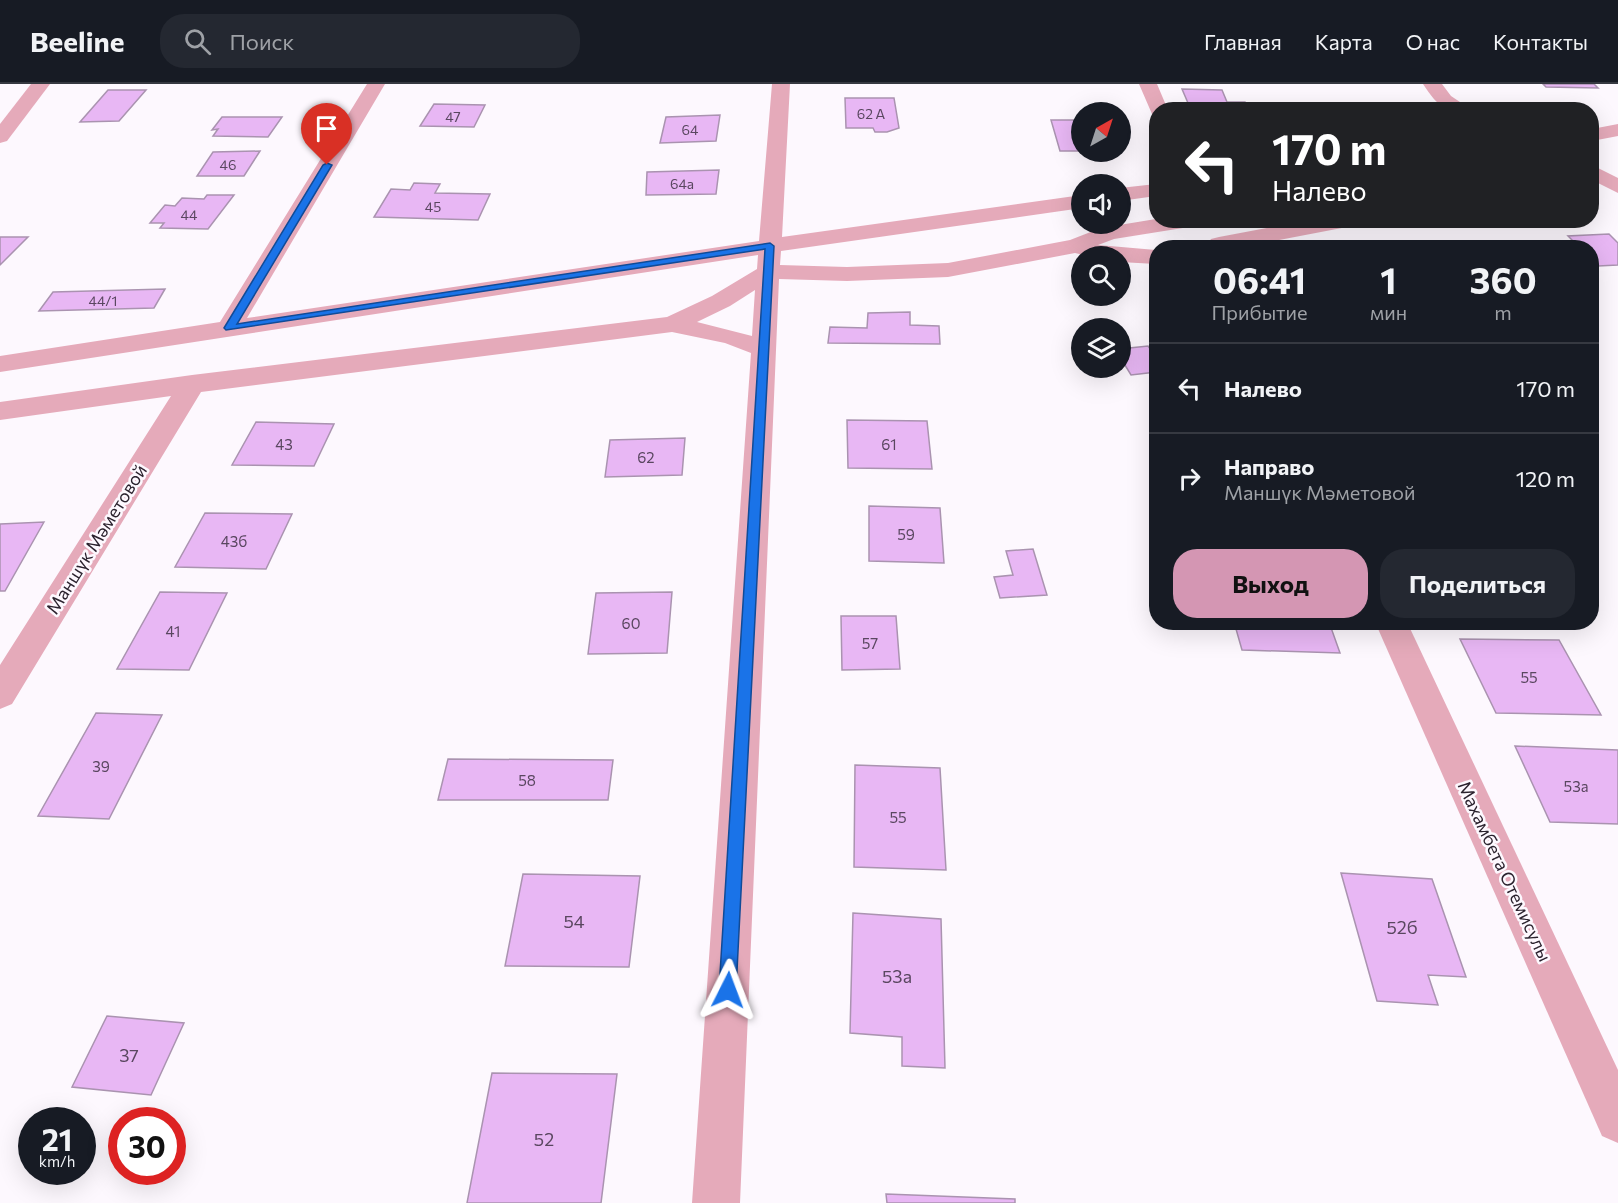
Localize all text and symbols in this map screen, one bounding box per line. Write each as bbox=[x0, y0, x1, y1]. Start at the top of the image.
search box bbox=[160, 14, 580, 68]
text: Beeline bbox=[30, 24, 124, 58]
icon: search bbox=[181, 25, 214, 58]
text: Поиск bbox=[229, 28, 294, 55]
text: Главная bbox=[1204, 29, 1282, 54]
text: Карта bbox=[1315, 29, 1373, 54]
text: О нас bbox=[1406, 29, 1460, 54]
text: Контакты bbox=[1493, 29, 1588, 54]
north arrow bbox=[1071, 102, 1131, 162]
map controls bbox=[1071, 102, 1131, 378]
pin bbox=[301, 103, 352, 165]
house number: 62 А bbox=[857, 105, 886, 122]
house number: 47 bbox=[445, 108, 461, 125]
icon: arrive bbox=[310, 112, 343, 145]
house number: 64 bbox=[682, 121, 699, 138]
text: 170 m bbox=[1272, 122, 1386, 174]
icon: left bbox=[1173, 126, 1251, 204]
house number: 46 bbox=[220, 156, 236, 173]
button: sound bbox=[1071, 174, 1131, 234]
text: Налево bbox=[1272, 174, 1367, 207]
house number: 64а bbox=[670, 175, 694, 192]
house number: 45 bbox=[425, 198, 441, 215]
house number: 44 bbox=[181, 206, 198, 223]
button: search bbox=[1071, 246, 1131, 306]
text: 06:41 bbox=[1213, 257, 1306, 301]
text: 1 bbox=[1380, 257, 1397, 301]
text: 360 bbox=[1469, 257, 1537, 301]
house number: 44/1 bbox=[88, 292, 118, 309]
text: Прибытие bbox=[1211, 300, 1308, 324]
text: мин bbox=[1370, 300, 1407, 324]
text: m bbox=[1494, 300, 1512, 324]
button: layers bbox=[1071, 318, 1131, 378]
icon: left bbox=[1173, 372, 1206, 405]
text: Налево bbox=[1224, 375, 1302, 402]
text: 170 m bbox=[1516, 375, 1575, 402]
house number: 43 bbox=[275, 435, 293, 453]
house number: 61 bbox=[881, 435, 897, 453]
house number: 62 bbox=[637, 448, 655, 466]
text: Направо bbox=[1224, 453, 1314, 480]
street label: Маншүк Мәметовой bbox=[41, 460, 151, 618]
icon: right bbox=[1173, 462, 1206, 495]
text: 120 m bbox=[1516, 465, 1575, 492]
text: Маншүк Мәметовой bbox=[1224, 480, 1416, 504]
house number: 59 bbox=[897, 525, 915, 543]
house number: 43б bbox=[221, 532, 247, 550]
button: Выход bbox=[1173, 549, 1368, 618]
button: Поделиться bbox=[1380, 549, 1575, 618]
house number: 60 bbox=[622, 614, 640, 632]
house number: 41 bbox=[166, 622, 180, 640]
house number: 57 bbox=[862, 634, 878, 652]
house number: 55 bbox=[1520, 668, 1538, 686]
house number: 39 bbox=[92, 757, 110, 775]
house number: 58 bbox=[518, 771, 536, 789]
street label: Махамбета Отемисулы bbox=[1454, 777, 1556, 965]
house number: 53а bbox=[1564, 777, 1588, 795]
house number: 55 bbox=[889, 808, 907, 826]
house number: 54 bbox=[563, 910, 585, 932]
house number: 52б bbox=[1386, 916, 1418, 938]
position arrow bbox=[696, 958, 760, 1022]
house number: 53а bbox=[882, 965, 912, 987]
house number: 37 bbox=[119, 1044, 139, 1066]
speed limit sign: 30 bbox=[108, 1107, 186, 1185]
text: 21 bbox=[42, 1120, 72, 1157]
house number: 52 bbox=[534, 1128, 554, 1150]
text: km/h bbox=[39, 1152, 75, 1170]

